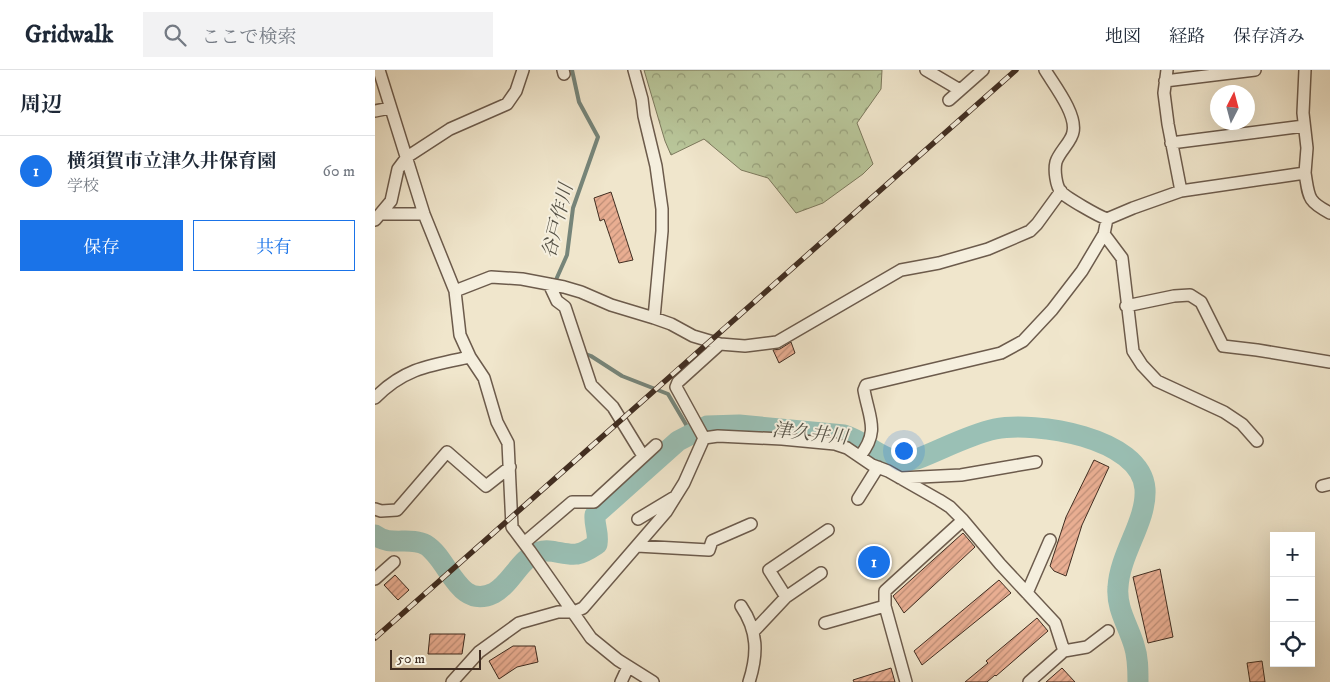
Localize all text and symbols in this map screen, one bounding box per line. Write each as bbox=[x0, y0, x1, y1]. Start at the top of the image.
search box bbox=[143, 12, 493, 57]
text: Gridwalk bbox=[25, 20, 113, 50]
icon: search bbox=[161, 21, 189, 49]
text: ここで検索 bbox=[201, 26, 296, 49]
text: 地図 bbox=[1105, 26, 1141, 48]
text: 経路 bbox=[1169, 26, 1205, 48]
text: 保存済み bbox=[1233, 26, 1305, 48]
north arrow bbox=[1210, 85, 1255, 130]
text: 周辺 bbox=[20, 92, 62, 118]
text: 横須賀市立津久井保育園 bbox=[67, 150, 276, 173]
text: 1 bbox=[33, 161, 39, 181]
text: 60 m bbox=[323, 161, 355, 181]
text: 学校 bbox=[67, 176, 99, 196]
water label: 谷戸作川 bbox=[538, 179, 579, 261]
button: 保存 bbox=[20, 220, 183, 271]
button: 共有 bbox=[193, 220, 355, 271]
water label: 津久井川 bbox=[771, 419, 851, 450]
your location bbox=[891, 438, 917, 464]
map controls bbox=[1270, 532, 1315, 667]
button: + bbox=[1270, 532, 1315, 577]
pin: 1 bbox=[858, 543, 890, 581]
button: − bbox=[1270, 577, 1315, 622]
button: locate bbox=[1270, 622, 1315, 667]
scale bar bbox=[390, 647, 481, 670]
text: 50 m bbox=[397, 650, 425, 668]

